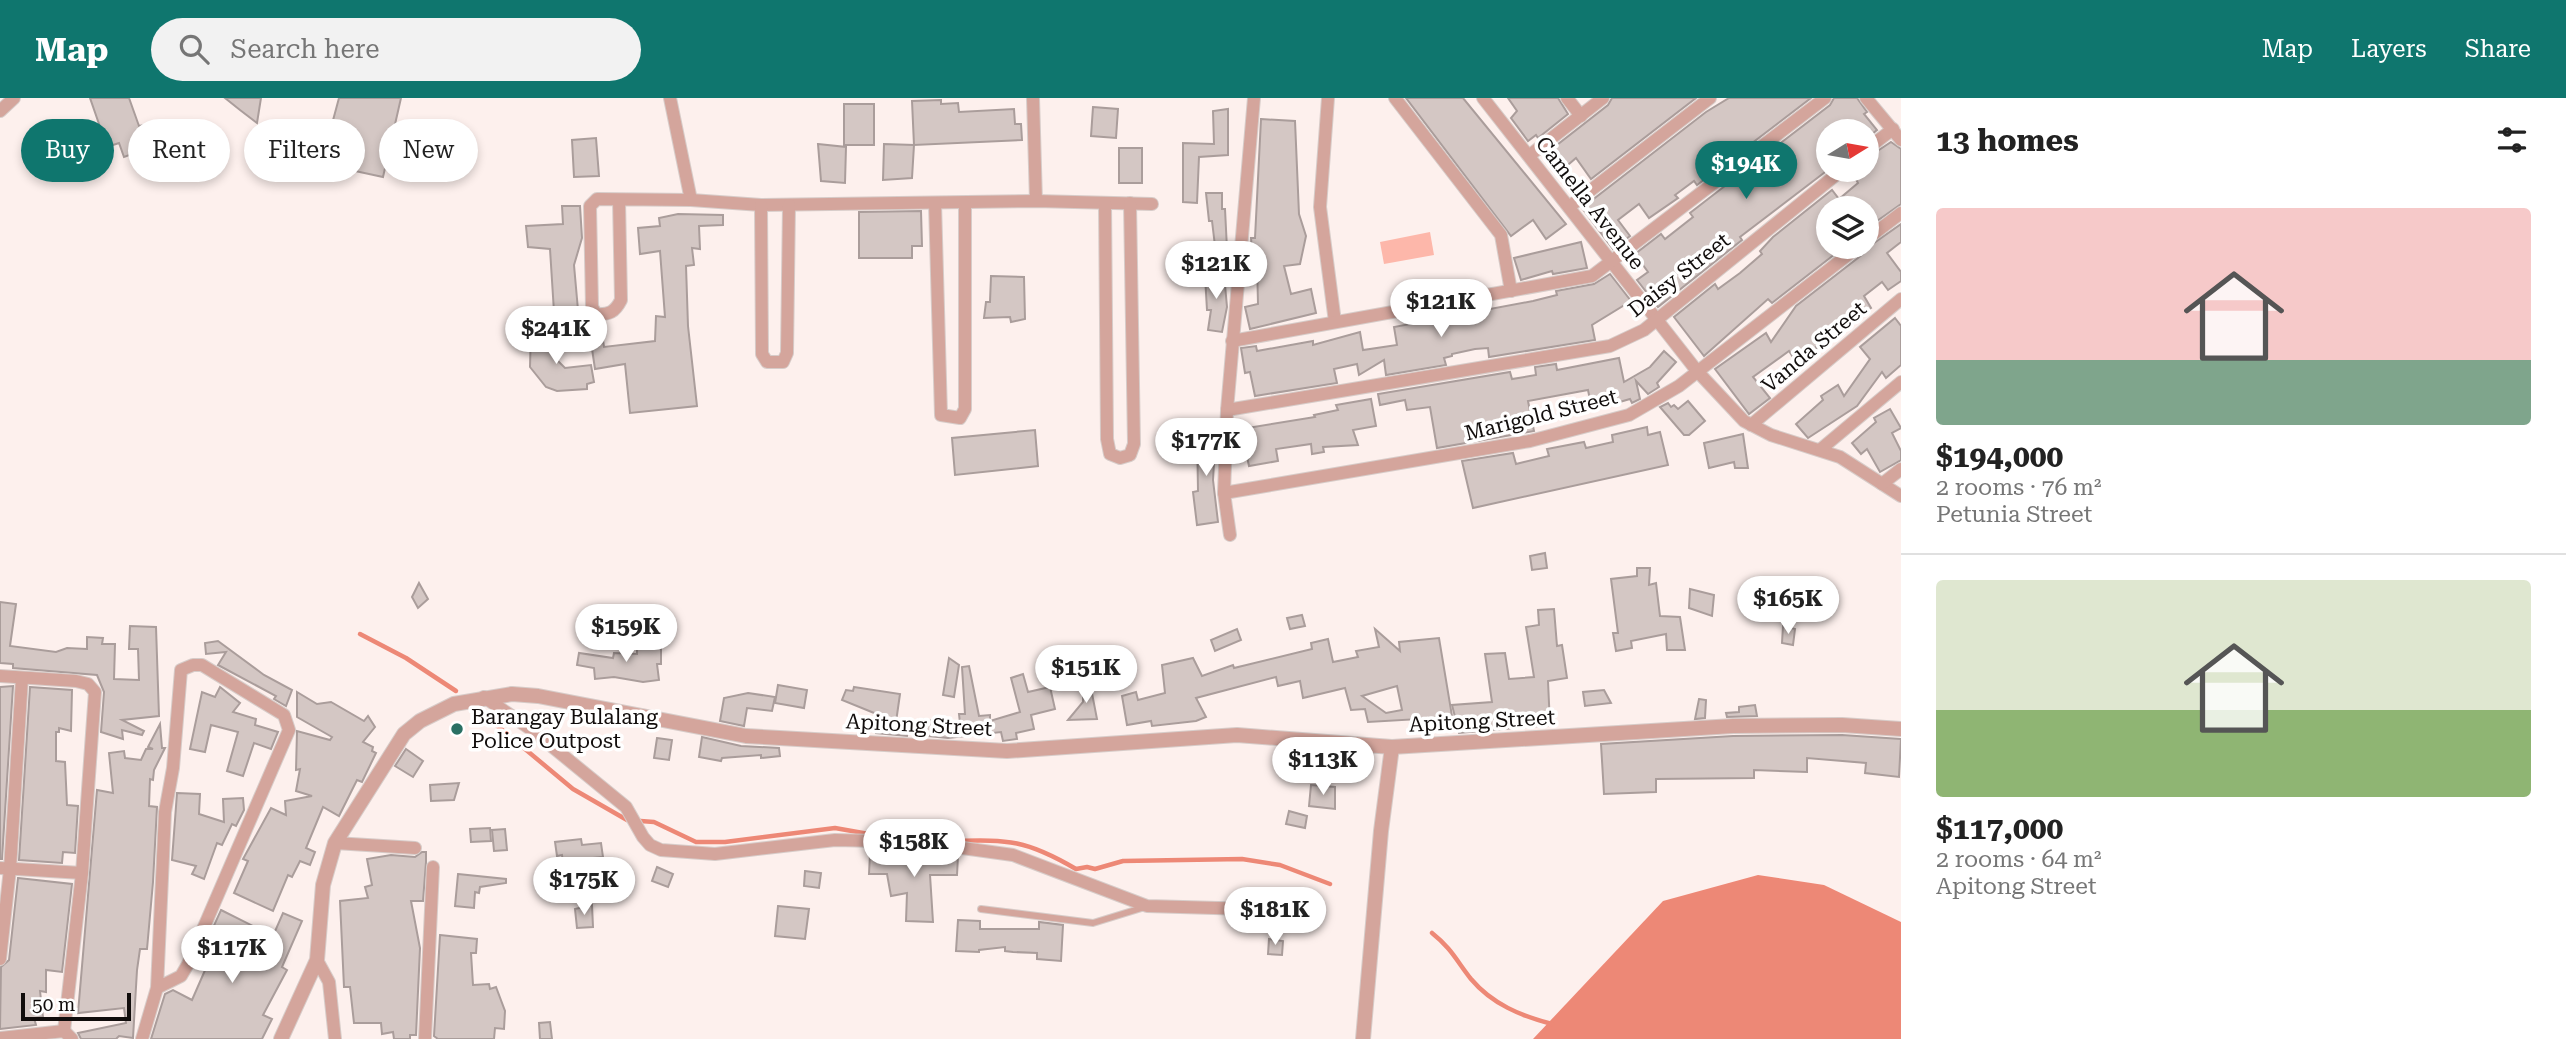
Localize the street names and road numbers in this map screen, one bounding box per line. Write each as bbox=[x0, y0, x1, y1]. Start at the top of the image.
street label: Camella Avenue bbox=[1531, 132, 1649, 274]
street label: Daisy Street bbox=[1623, 228, 1735, 322]
street label: Vanda Street bbox=[1757, 296, 1871, 398]
street label: Marigold Street bbox=[1462, 384, 1620, 446]
street label: Apitong Street bbox=[1408, 705, 1556, 737]
street label: Apitong Street bbox=[845, 709, 993, 741]

